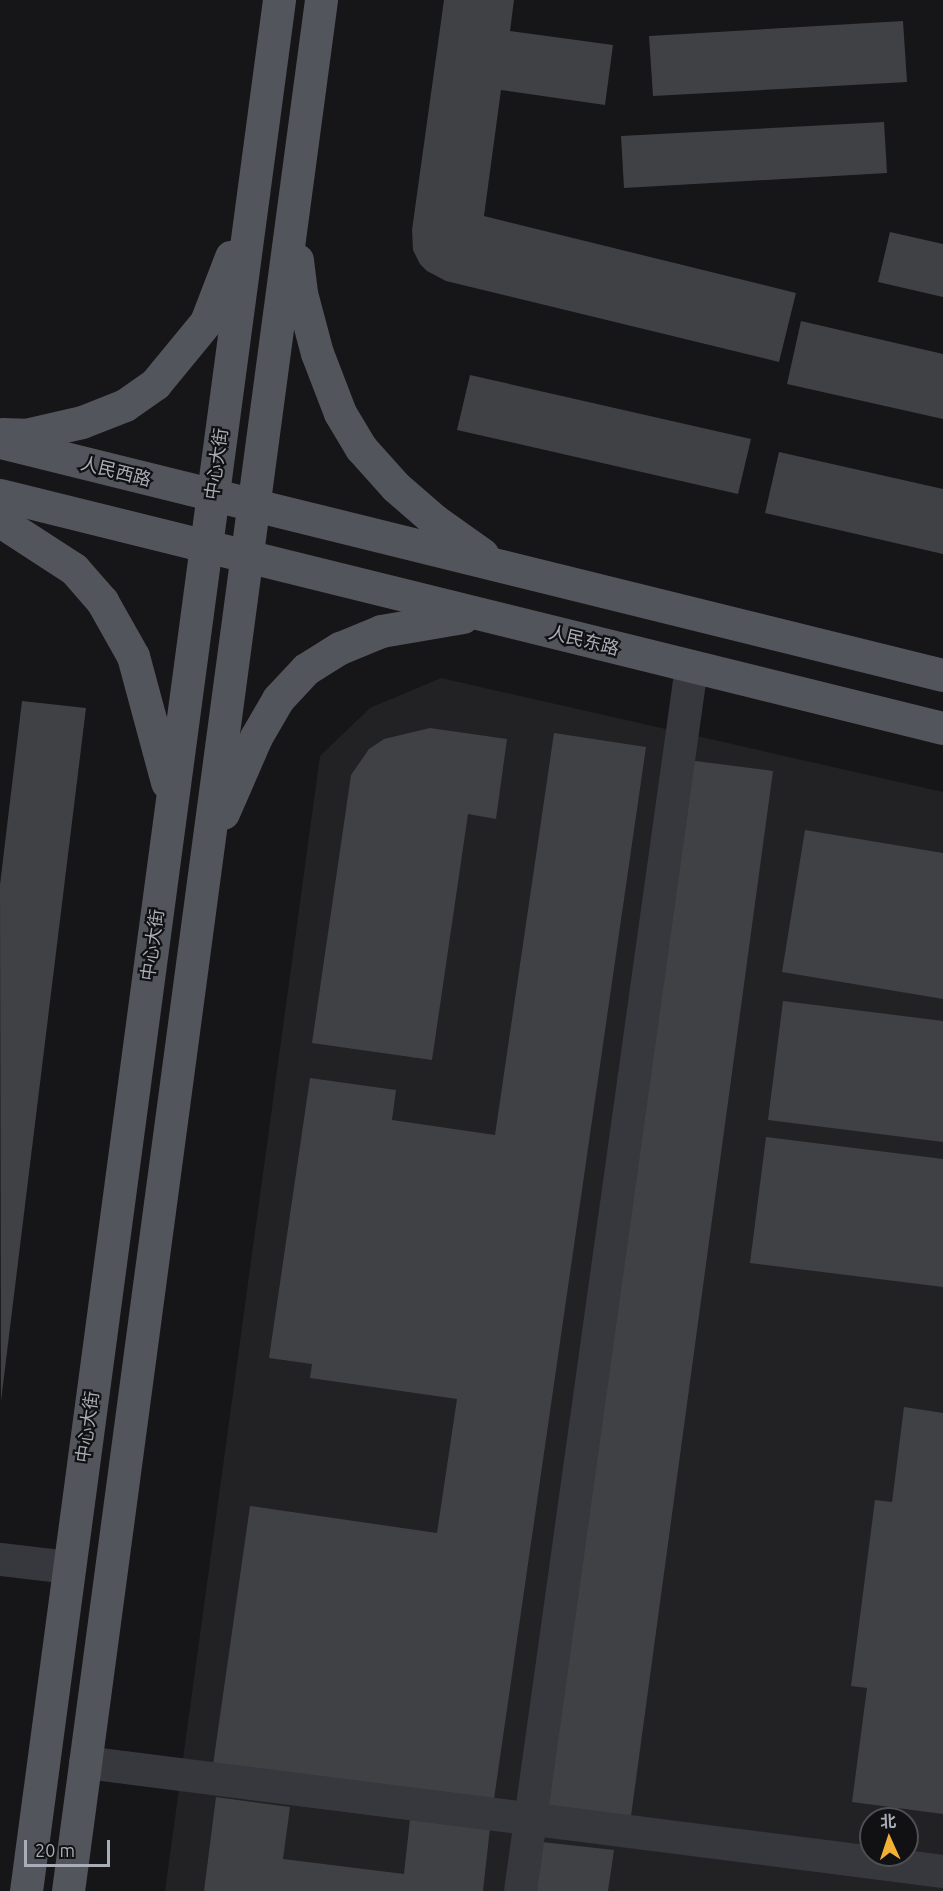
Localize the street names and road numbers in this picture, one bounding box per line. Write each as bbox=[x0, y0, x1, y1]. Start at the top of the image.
street label: 中心大街 bbox=[200, 427, 232, 501]
street label: 人民西路 bbox=[78, 452, 154, 490]
street label: 人民东路 bbox=[546, 621, 622, 659]
street label: 中心大街 bbox=[136, 908, 168, 982]
street label: 中心大街 bbox=[71, 1390, 103, 1464]

